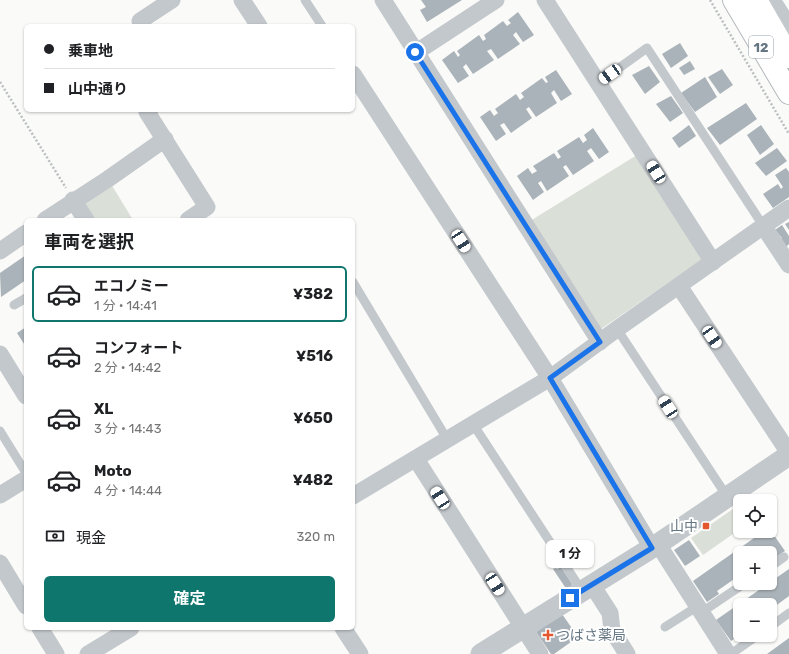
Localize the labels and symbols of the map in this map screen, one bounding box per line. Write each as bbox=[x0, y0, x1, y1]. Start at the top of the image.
road number: 12 bbox=[749, 36, 773, 58]
route start bbox=[406, 43, 424, 61]
car bbox=[597, 62, 623, 86]
car bbox=[645, 159, 667, 185]
car bbox=[449, 228, 473, 254]
car bbox=[700, 324, 724, 350]
car bbox=[656, 394, 680, 420]
car bbox=[428, 485, 452, 511]
place label: 山中 bbox=[670, 518, 698, 535]
marker: 山中 bbox=[701, 521, 711, 531]
callout: 1 分 bbox=[546, 540, 594, 568]
car bbox=[483, 571, 507, 597]
route end bbox=[561, 589, 579, 607]
place label: つばさ薬局 bbox=[556, 627, 626, 644]
marker: つばさ薬局 bbox=[543, 630, 553, 640]

